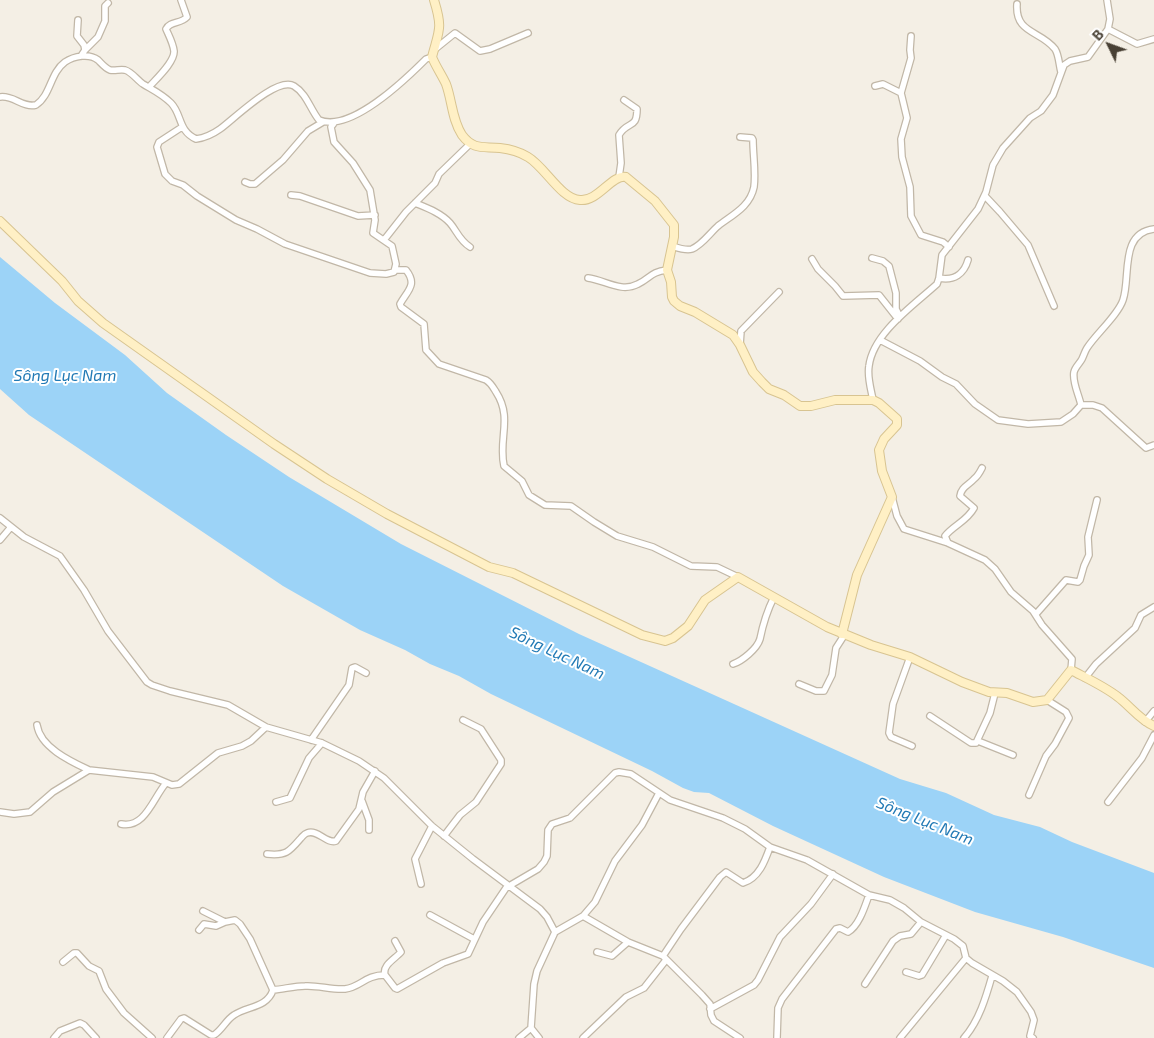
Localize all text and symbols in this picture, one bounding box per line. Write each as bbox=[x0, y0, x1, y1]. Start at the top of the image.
north arrow bbox=[1084, 20, 1134, 70]
text: B bbox=[1088, 26, 1107, 44]
water label: Sông Lục Nam bbox=[14, 366, 116, 386]
water label: Sông Lục Nam bbox=[506, 623, 608, 683]
water label: Sông Lục Nam bbox=[874, 793, 976, 849]

